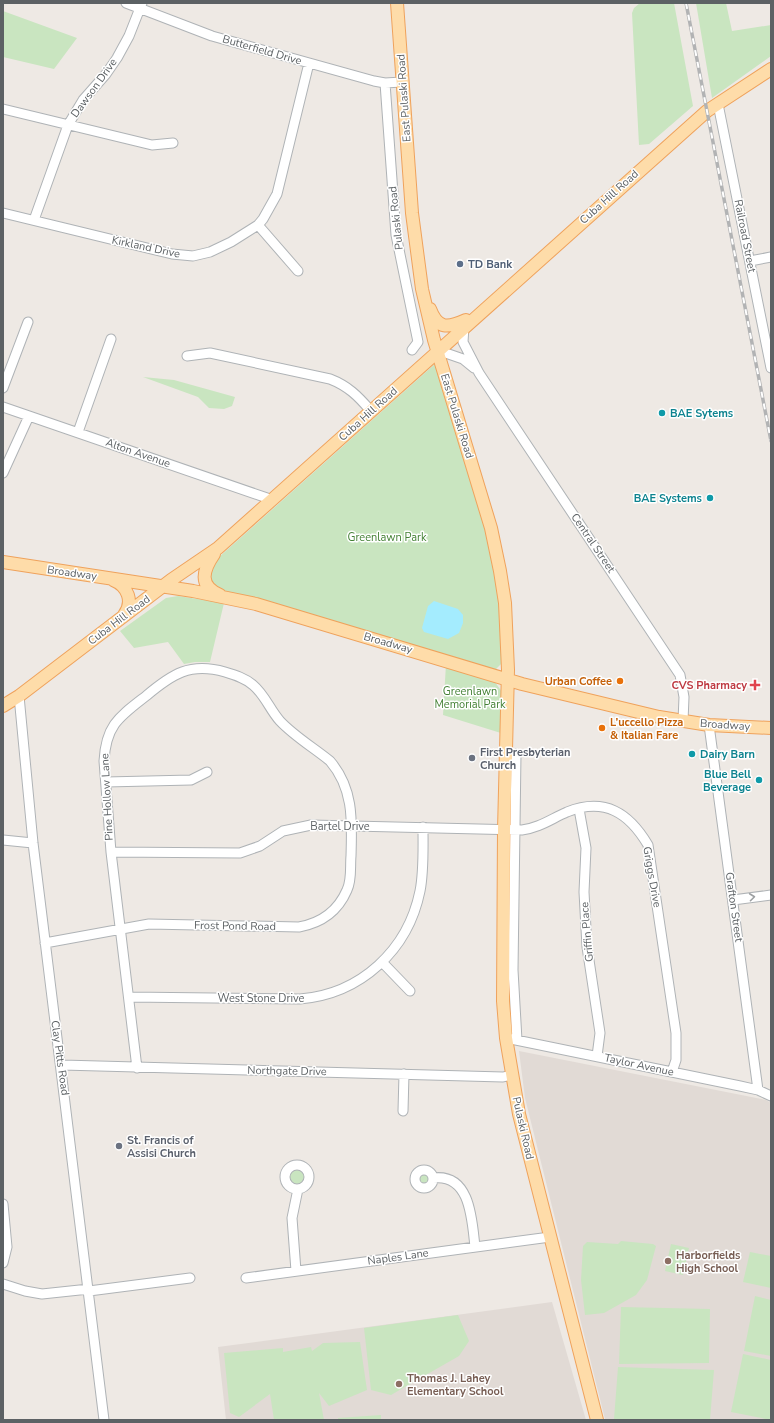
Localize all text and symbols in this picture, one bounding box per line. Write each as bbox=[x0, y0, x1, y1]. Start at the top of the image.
street label: Butterfield Drive bbox=[221, 32, 303, 69]
street label: East Pulaski Road bbox=[393, 54, 415, 142]
street label: Dawson Drive bbox=[67, 55, 121, 121]
street label: Cuba Hill Road bbox=[576, 167, 642, 227]
street label: Pulaski Road bbox=[385, 185, 407, 251]
street label: Railroad Street bbox=[731, 198, 759, 274]
street label: Kirkland Drive bbox=[110, 232, 182, 262]
place label: TD Bank bbox=[468, 257, 513, 272]
marker: TD Bank bbox=[455, 259, 465, 269]
street label: East Pulaski Road bbox=[437, 372, 477, 460]
street label: Cuba Hill Road bbox=[335, 384, 401, 444]
place label: BAE Sytems bbox=[670, 406, 733, 421]
marker: BAE Sytems bbox=[657, 408, 667, 418]
street label: Alton Avenue bbox=[104, 435, 173, 471]
place label: BAE Systems bbox=[634, 491, 702, 506]
marker: BAE Systems bbox=[705, 493, 715, 503]
street label: Central Street bbox=[568, 510, 619, 576]
park label: Greenlawn Park bbox=[347, 530, 427, 545]
street label: Broadway bbox=[46, 562, 98, 584]
street label: Cuba Hill Road bbox=[85, 592, 153, 648]
street label: Broadway bbox=[362, 629, 415, 657]
place label: Urban Coffee bbox=[545, 674, 612, 689]
marker: Urban Coffee bbox=[615, 676, 625, 686]
place label: CVS Pharmacy bbox=[671, 678, 747, 693]
marker: CVS Pharmacy bbox=[750, 680, 760, 690]
park label: Greenlawn Memorial Park bbox=[434, 684, 506, 712]
place label: L’uccello Pizza & Italian Fare bbox=[610, 715, 683, 743]
street label: Broadway bbox=[699, 716, 751, 734]
marker: L’uccello Pizza & Italian Fare bbox=[597, 723, 607, 733]
place label: First Presbyterian Church bbox=[480, 745, 571, 773]
place label: Dairy Barn bbox=[700, 747, 755, 762]
marker: Dairy Barn bbox=[687, 749, 697, 759]
street label: Pine Hollow Lane bbox=[97, 753, 117, 841]
marker: First Presbyterian Church bbox=[467, 753, 477, 763]
place label: Blue Bell Beverage bbox=[703, 767, 751, 795]
marker: Blue Bell Beverage bbox=[754, 775, 764, 785]
street label: Bartel Drive bbox=[310, 819, 370, 834]
street label: Griggs Drive bbox=[639, 845, 665, 909]
street label: Grafton Street bbox=[722, 871, 746, 943]
one-way arrow bbox=[749, 893, 755, 902]
street label: Griffin Place bbox=[577, 901, 597, 963]
street label: Frost Pond Road bbox=[194, 918, 276, 934]
street label: West Stone Drive bbox=[218, 991, 305, 1006]
street label: Clay Pitts Road bbox=[47, 1019, 73, 1097]
street label: Taylor Avenue bbox=[603, 1050, 675, 1080]
street label: Northgate Drive bbox=[247, 1063, 327, 1079]
street label: Pulaski Road bbox=[509, 1095, 537, 1161]
place label: St. Francis of Assisi Church bbox=[127, 1133, 196, 1161]
marker: St. Francis of Assisi Church bbox=[114, 1141, 124, 1151]
street label: Naples Lane bbox=[367, 1245, 430, 1269]
place label: Harborfields High School bbox=[676, 1248, 741, 1276]
marker: Harborfields High School bbox=[663, 1256, 673, 1266]
place label: Thomas J. Lahey Elementary School bbox=[407, 1371, 504, 1399]
marker: Thomas J. Lahey Elementary School bbox=[394, 1379, 404, 1389]

